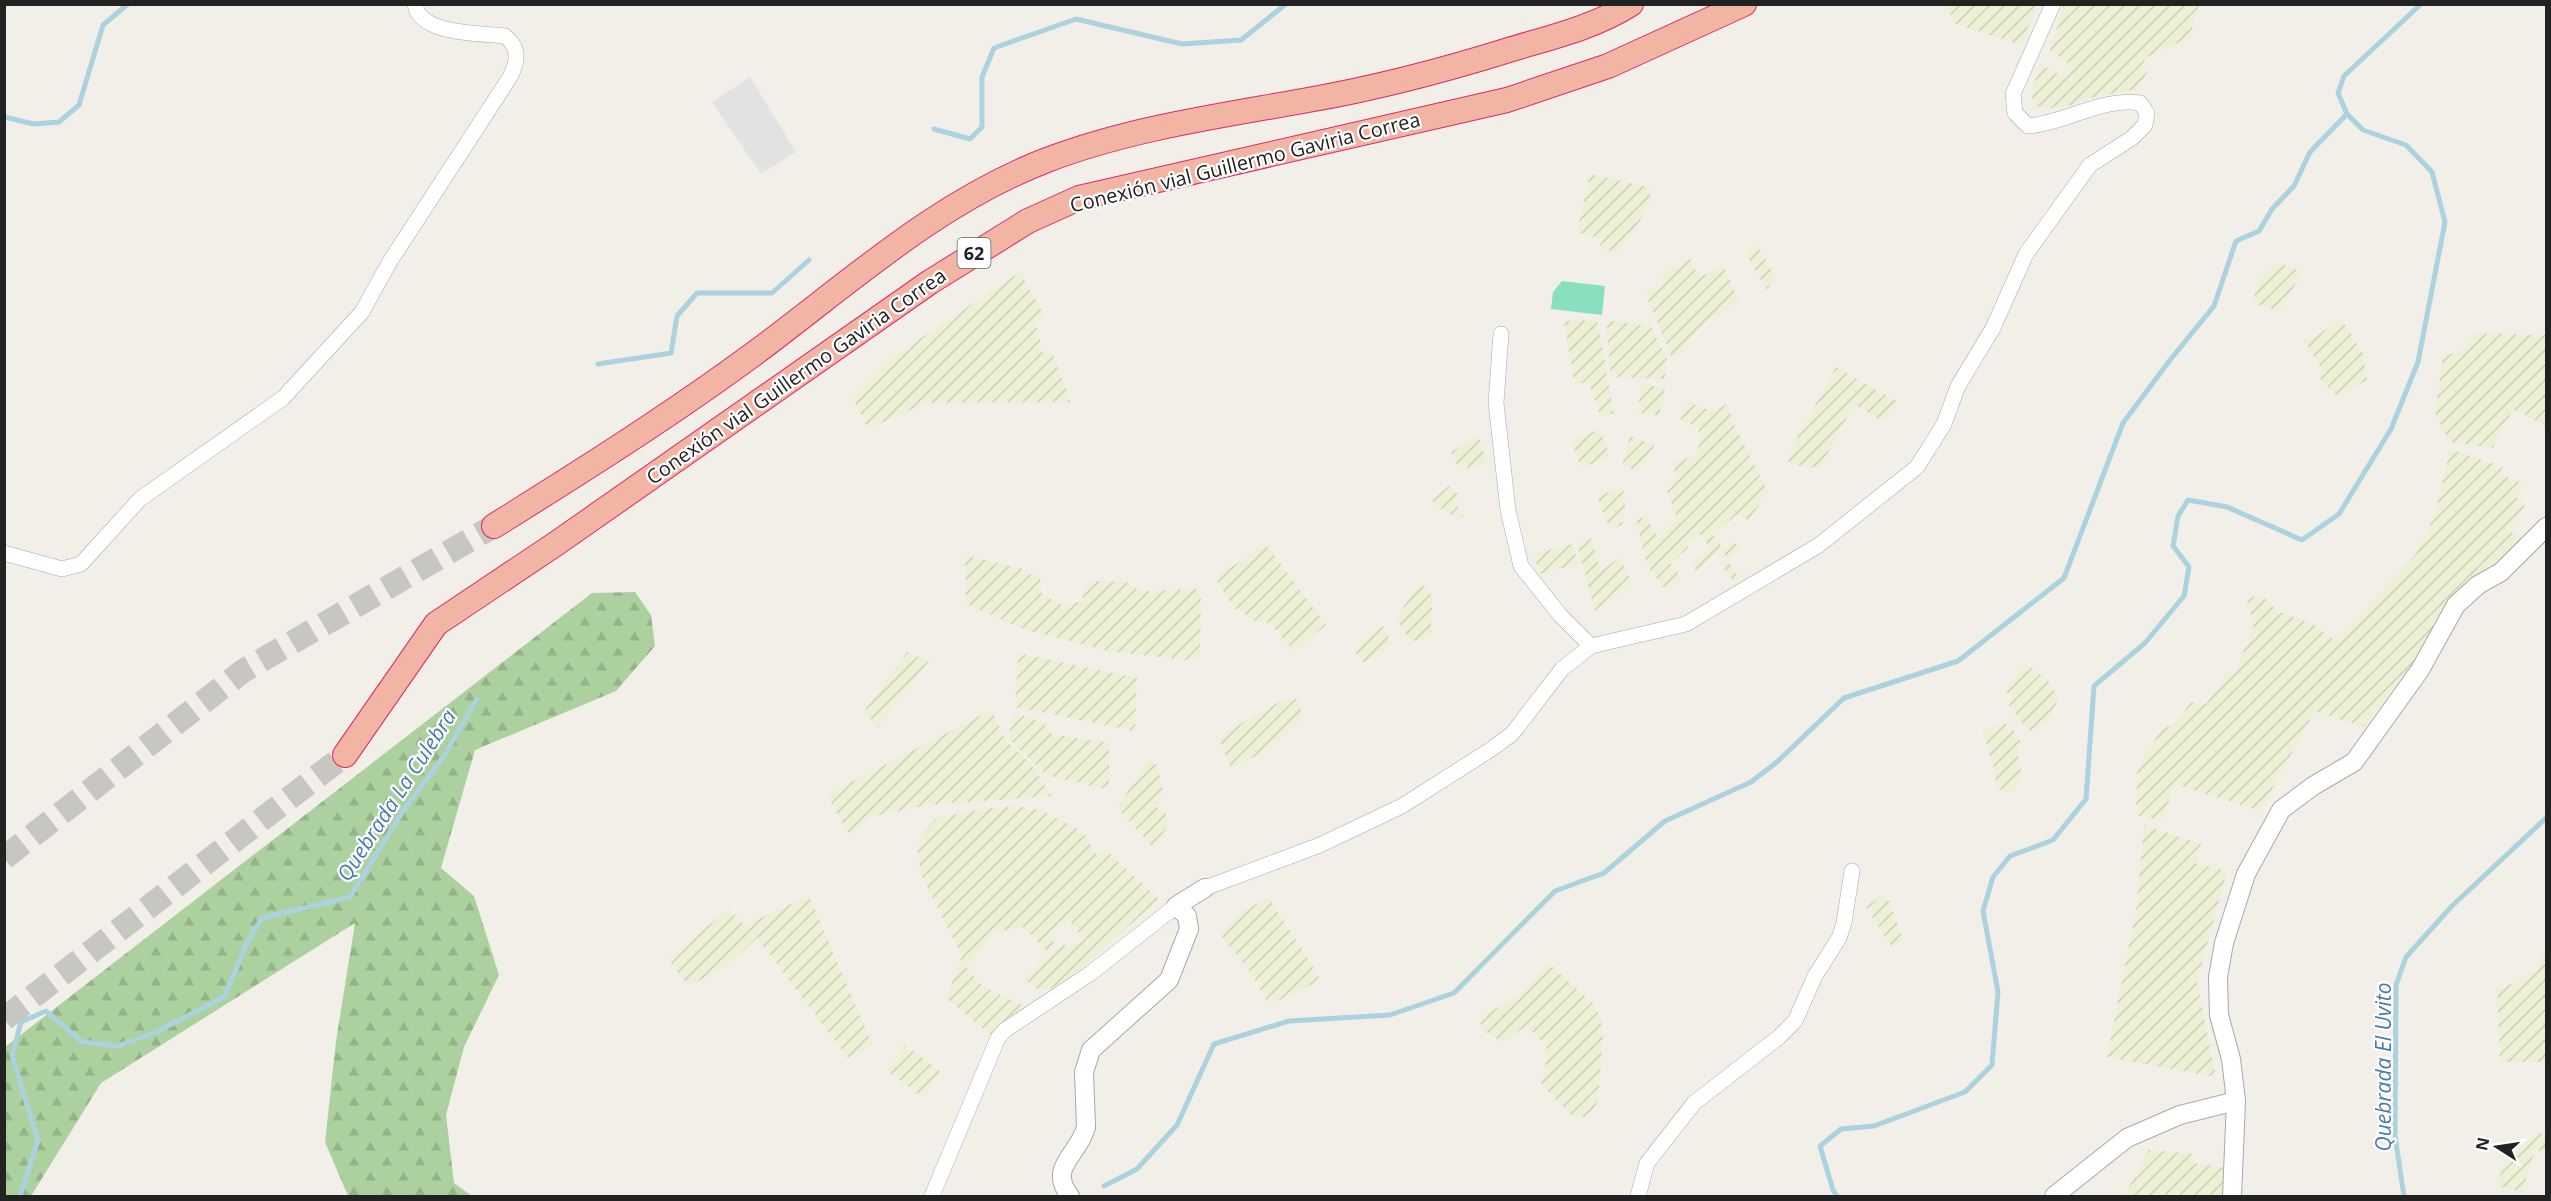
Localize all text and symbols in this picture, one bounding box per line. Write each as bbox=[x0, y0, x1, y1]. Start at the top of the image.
street label: Conexión vial Guillermo Gaviria Correa bbox=[1067, 105, 1423, 219]
road number: 62 bbox=[958, 238, 990, 268]
street label: Conexión vial Guillermo Gaviria Correa bbox=[641, 262, 951, 490]
water label: Quebrada La Culebra bbox=[330, 704, 462, 886]
water label: Quebrada El Uvito bbox=[2369, 982, 2397, 1152]
north arrow bbox=[2467, 1117, 2527, 1177]
text: N bbox=[2470, 1135, 2494, 1153]

